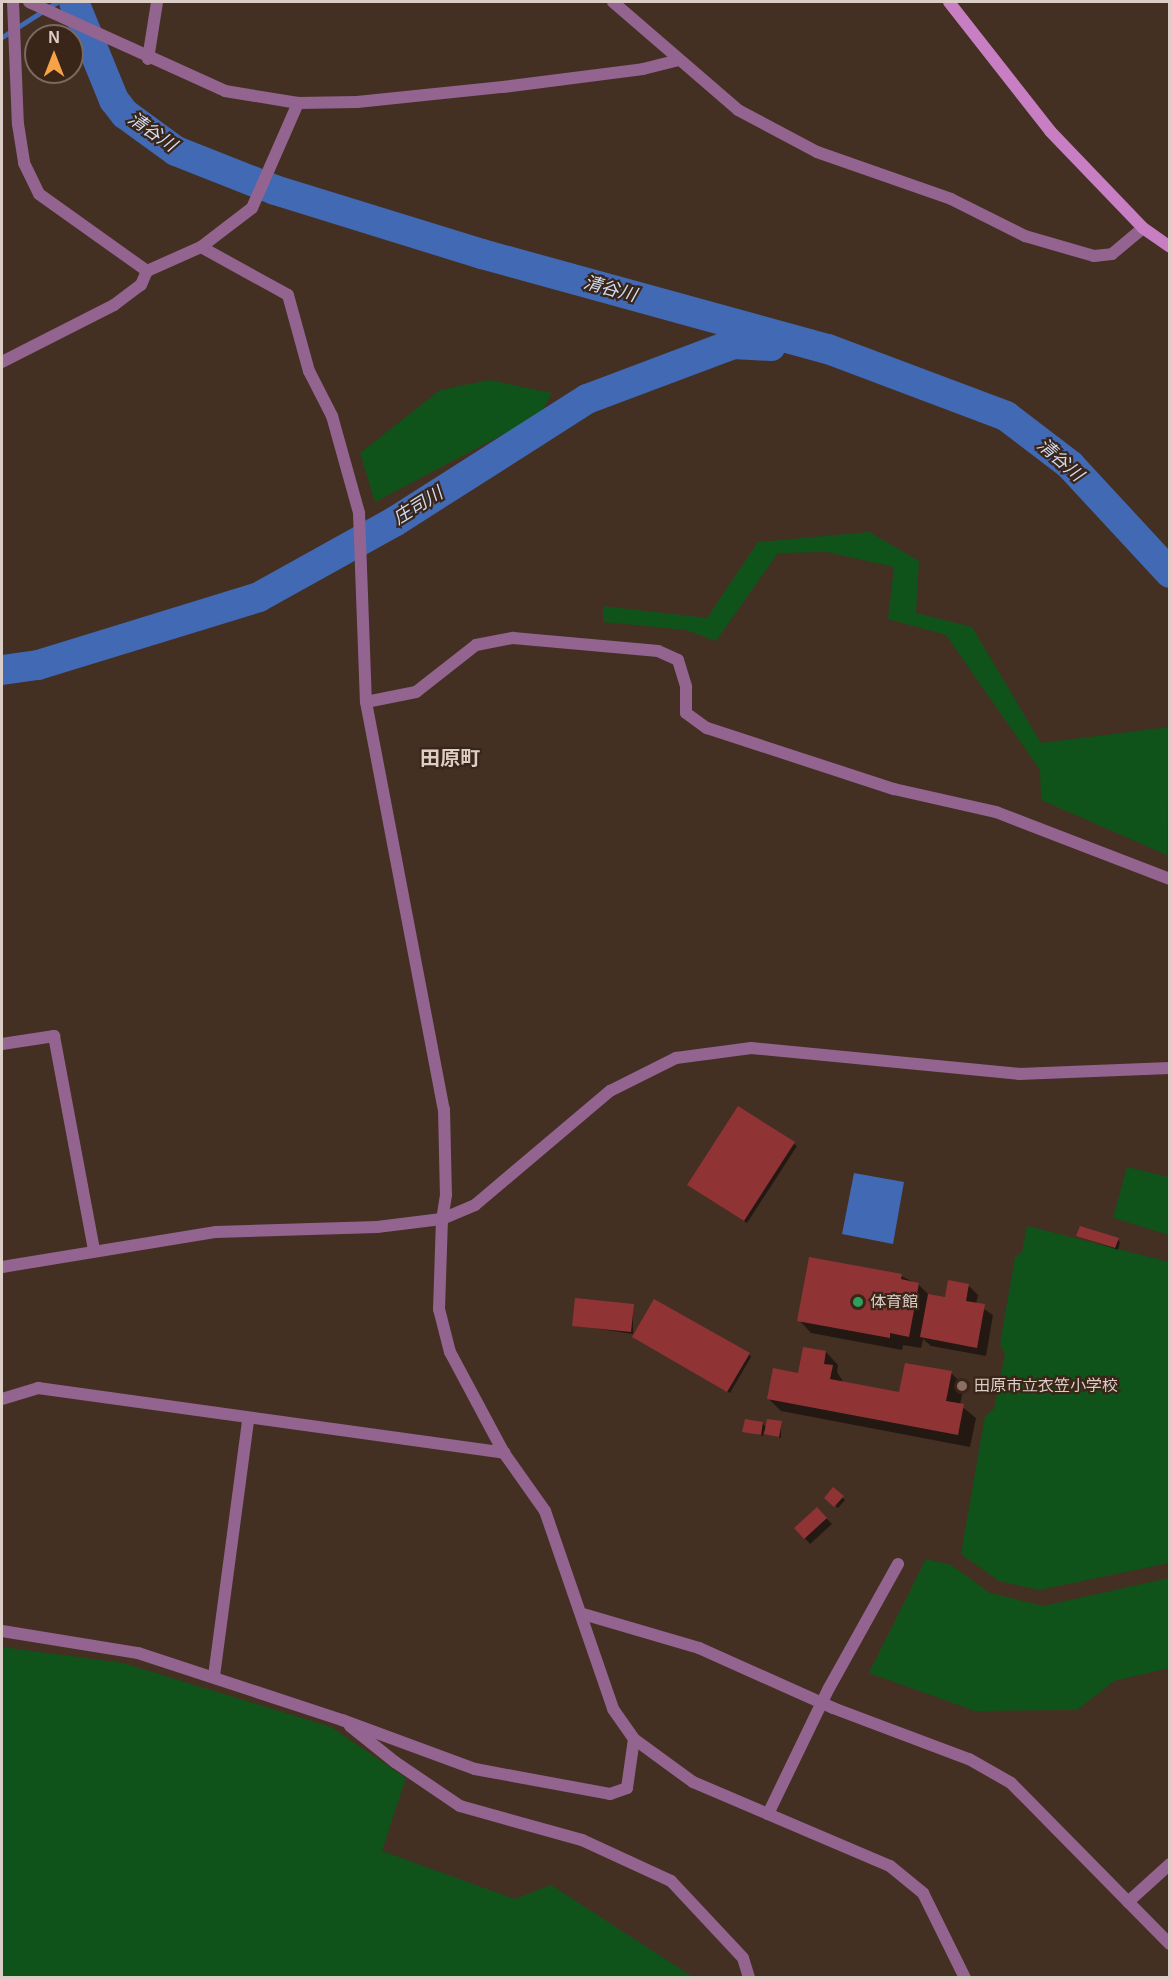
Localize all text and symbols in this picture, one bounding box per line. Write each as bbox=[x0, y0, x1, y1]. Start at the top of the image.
north arrow bbox=[24, 24, 84, 84]
text: N bbox=[48, 29, 60, 46]
water label: 清谷川 bbox=[124, 108, 180, 156]
water label: 清谷川 bbox=[581, 272, 639, 306]
water label: 清谷川 bbox=[1033, 434, 1087, 486]
water label: 庄司川 bbox=[389, 483, 447, 529]
district label: 田原町 bbox=[420, 746, 480, 770]
place label: 体育館 bbox=[870, 1292, 918, 1312]
marker: 体育館 bbox=[851, 1295, 865, 1309]
place label: 田原市立衣笠小学校 bbox=[974, 1376, 1118, 1396]
marker: 田原市立衣笠小学校 bbox=[955, 1379, 969, 1393]

